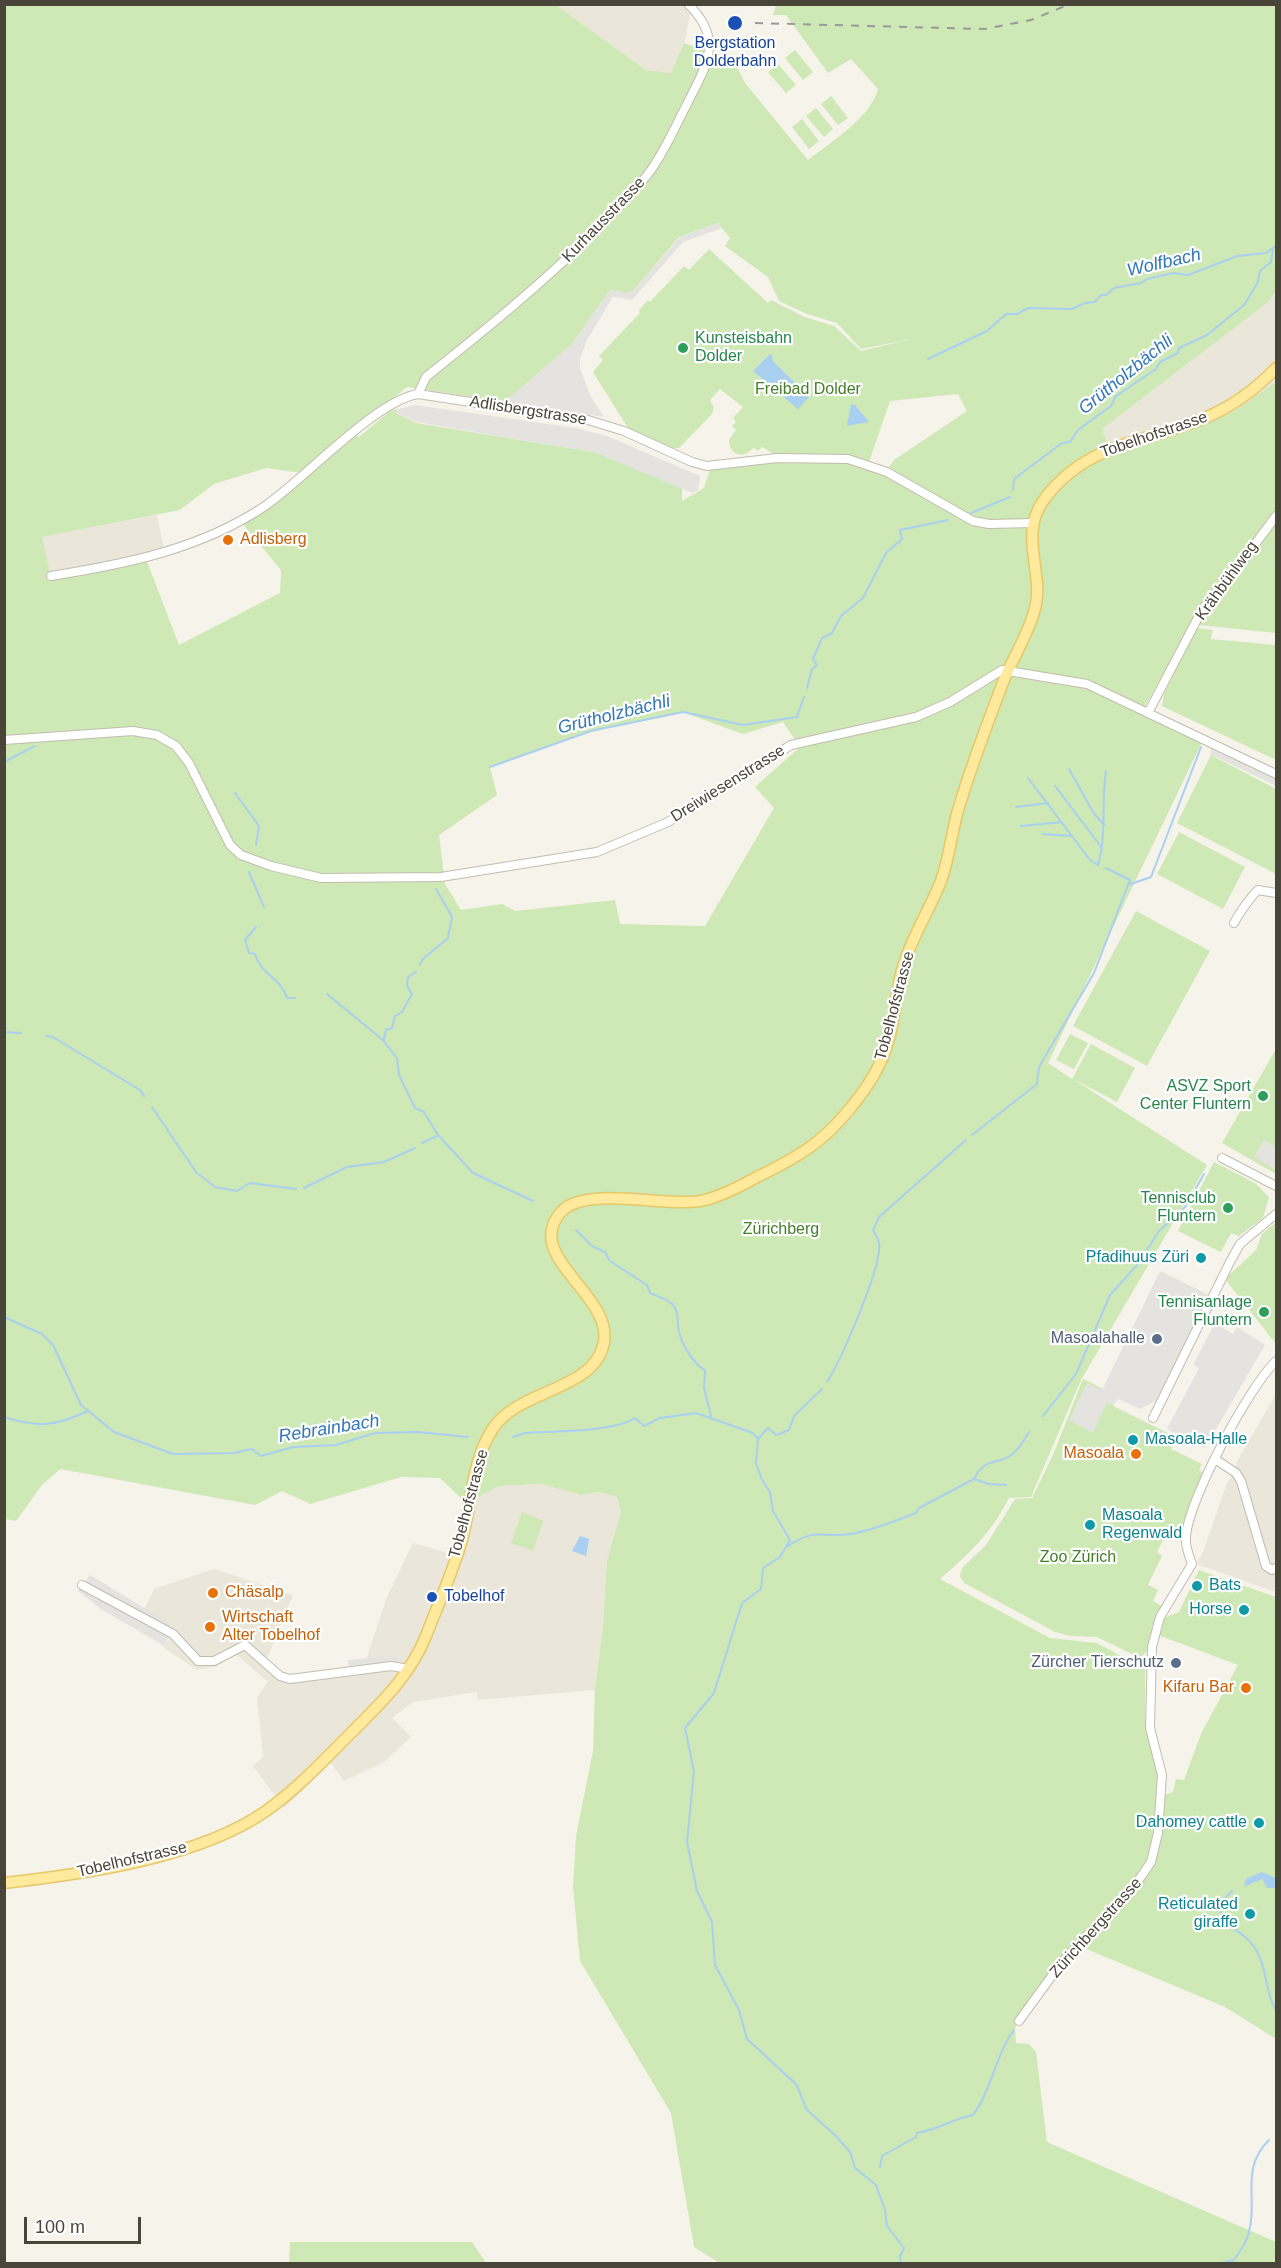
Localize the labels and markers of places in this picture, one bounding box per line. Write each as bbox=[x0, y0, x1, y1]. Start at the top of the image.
marker: Bergstation Dolderbahn bbox=[726, 14, 744, 32]
place label: Bergstation Dolderbahn bbox=[694, 34, 776, 72]
place label: Kunsteisbahn Dolder bbox=[695, 329, 792, 367]
marker: Kunsteisbahn Dolder bbox=[676, 341, 690, 355]
place label: Adlisberg bbox=[240, 530, 307, 550]
marker: Adlisberg bbox=[221, 533, 235, 547]
place label: ASVZ Sport Center Fluntern bbox=[1140, 1077, 1251, 1115]
marker: ASVZ Sport Center Fluntern bbox=[1256, 1089, 1270, 1103]
place label: Tennisclub Fluntern bbox=[1140, 1189, 1216, 1227]
marker: Tennisclub Fluntern bbox=[1221, 1201, 1235, 1215]
place label: Pfadihuus Züri bbox=[1086, 1248, 1189, 1268]
marker: Pfadihuus Züri bbox=[1194, 1251, 1208, 1265]
place label: Tennisanlage Fluntern bbox=[1158, 1293, 1252, 1331]
marker: Tennisanlage Fluntern bbox=[1257, 1305, 1271, 1319]
place label: Masoalahalle bbox=[1051, 1329, 1145, 1349]
marker: Masoalahalle bbox=[1150, 1332, 1164, 1346]
place label: Masoala-Halle bbox=[1145, 1430, 1247, 1450]
marker: Masoala-Halle bbox=[1126, 1433, 1140, 1447]
place label: Masoala bbox=[1064, 1444, 1124, 1464]
marker: Masoala bbox=[1129, 1447, 1143, 1461]
place label: Masoala Regenwald bbox=[1102, 1506, 1182, 1544]
marker: Masoala Regenwald bbox=[1083, 1518, 1097, 1532]
place label: Bats bbox=[1209, 1576, 1241, 1596]
marker: Bats bbox=[1190, 1579, 1204, 1593]
place label: Chäsalp bbox=[225, 1583, 284, 1603]
marker: Chäsalp bbox=[206, 1586, 220, 1600]
place label: Tobelhof bbox=[444, 1587, 504, 1607]
marker: Tobelhof bbox=[425, 1590, 439, 1604]
place label: Horse bbox=[1189, 1600, 1232, 1620]
marker: Horse bbox=[1237, 1603, 1251, 1617]
place label: Wirtschaft Alter Tobelhof bbox=[222, 1608, 320, 1646]
marker: Wirtschaft Alter Tobelhof bbox=[203, 1620, 217, 1634]
place label: Zürcher Tierschutz bbox=[1031, 1653, 1164, 1673]
marker: Zürcher Tierschutz bbox=[1169, 1656, 1183, 1670]
place label: Kifaru Bar bbox=[1163, 1678, 1234, 1698]
marker: Kifaru Bar bbox=[1239, 1681, 1253, 1695]
place label: Dahomey cattle bbox=[1136, 1813, 1247, 1833]
marker: Dahomey cattle bbox=[1252, 1816, 1266, 1830]
place label: Reticulated giraffe bbox=[1158, 1895, 1238, 1933]
marker: Reticulated giraffe bbox=[1243, 1907, 1257, 1921]

